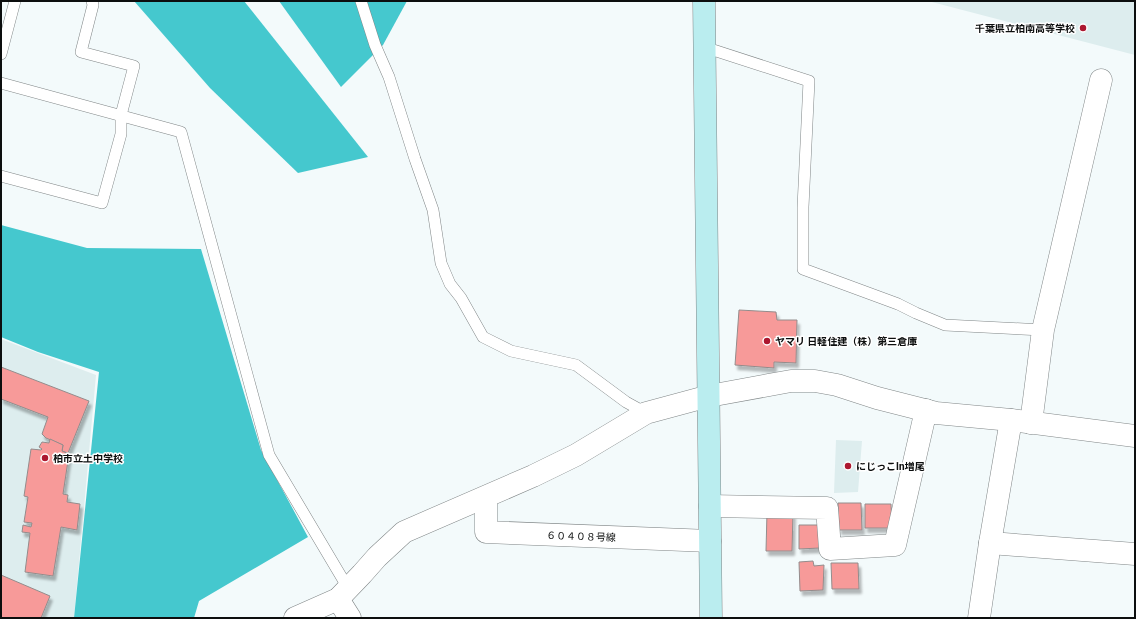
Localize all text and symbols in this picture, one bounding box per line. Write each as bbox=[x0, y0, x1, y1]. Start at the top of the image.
place label: 千葉県立柏南高等学校 bbox=[975, 22, 1075, 35]
marker: 千葉県立柏南高等学校 bbox=[1078, 23, 1088, 33]
place label: ヤマリ 日軽住建（株）第三倉庫 bbox=[775, 335, 917, 348]
marker: ヤマリ 日軽住建（株）第三倉庫 bbox=[762, 336, 772, 346]
place label: 柏市立土中学校 bbox=[53, 452, 123, 465]
marker: 柏市立土中学校 bbox=[40, 453, 50, 463]
place label: にじっこin増尾 bbox=[856, 460, 925, 473]
marker: にじっこin増尾 bbox=[843, 461, 853, 471]
street label: ６０４０８号線 bbox=[546, 529, 616, 544]

